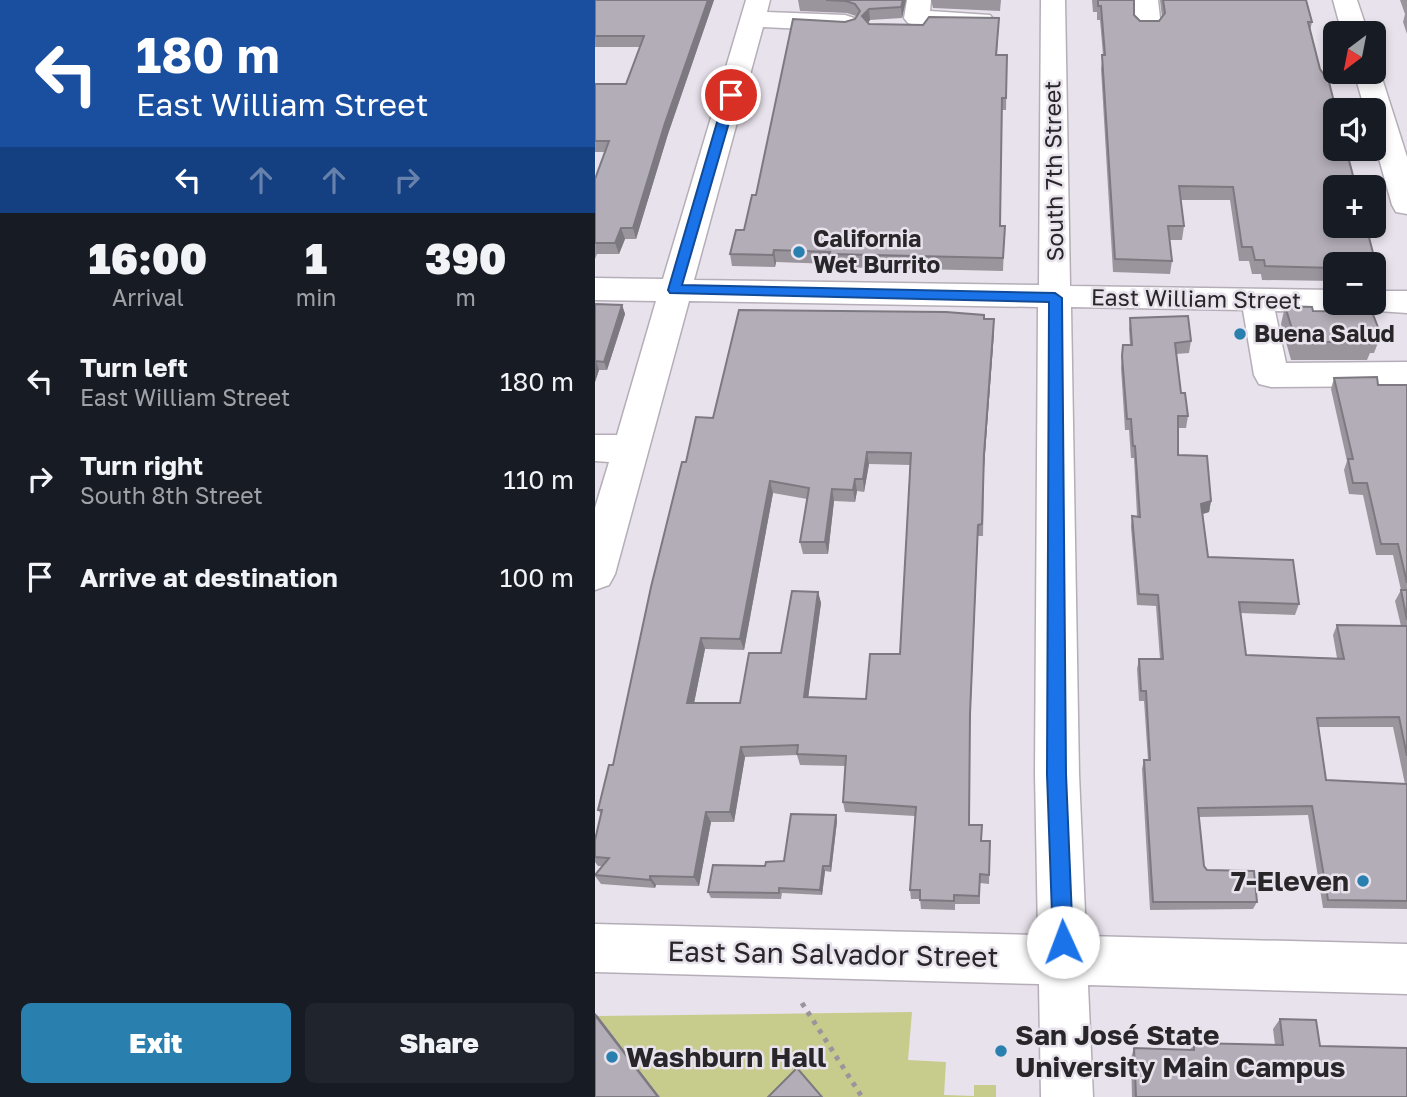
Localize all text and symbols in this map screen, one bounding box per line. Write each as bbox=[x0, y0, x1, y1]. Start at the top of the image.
north arrow bbox=[1323, 21, 1386, 84]
map controls bbox=[1323, 21, 1386, 315]
text: 180 m bbox=[136, 25, 280, 84]
icon: left bbox=[21, 28, 112, 119]
pin bbox=[701, 65, 761, 125]
icon: arrive bbox=[712, 76, 750, 114]
street label: South 7th Street bbox=[1037, 80, 1069, 262]
text: East William Street bbox=[136, 85, 429, 123]
button: sound bbox=[1323, 98, 1386, 161]
icon: left bbox=[169, 161, 207, 199]
icon: ahead bbox=[242, 161, 280, 199]
icon: ahead bbox=[315, 161, 353, 199]
icon: right bbox=[388, 161, 426, 199]
button: + bbox=[1323, 175, 1386, 238]
place label: California Wet Burrito bbox=[813, 224, 941, 278]
text: 16:00 bbox=[89, 233, 207, 283]
text: 1 bbox=[305, 233, 327, 283]
text: 390 bbox=[425, 233, 506, 283]
marker: California Wet Burrito bbox=[791, 244, 807, 260]
button: − bbox=[1323, 252, 1386, 315]
street label: East William Street bbox=[1091, 282, 1301, 314]
text: Arrival bbox=[112, 283, 184, 311]
text: min bbox=[296, 283, 336, 311]
text: m bbox=[456, 283, 476, 311]
place label: Buena Salud bbox=[1254, 319, 1395, 347]
marker: Buena Salud bbox=[1232, 326, 1248, 342]
text: Turn left bbox=[80, 352, 188, 383]
icon: left bbox=[21, 362, 59, 400]
text: 180 m bbox=[500, 366, 574, 397]
text: East William Street bbox=[80, 383, 290, 411]
text: Turn right bbox=[80, 450, 203, 481]
icon: right bbox=[21, 460, 59, 498]
text: 110 m bbox=[503, 464, 574, 495]
text: South 8th Street bbox=[80, 481, 263, 509]
icon: arrive bbox=[21, 558, 59, 596]
text: Arrive at destination bbox=[80, 562, 338, 593]
text: 100 m bbox=[500, 562, 574, 593]
place label: 7-Eleven bbox=[1231, 864, 1349, 897]
marker: 7-Eleven bbox=[1355, 873, 1371, 889]
position arrow bbox=[1026, 905, 1100, 979]
street label: East San Salvador Street bbox=[667, 934, 999, 973]
button: Exit bbox=[21, 1003, 291, 1083]
button: Share bbox=[305, 1003, 574, 1083]
place label: San José State University Main Campus bbox=[1015, 1018, 1345, 1083]
place label: Washburn Hall bbox=[626, 1040, 826, 1073]
marker: San José State University Main Campus bbox=[993, 1043, 1009, 1059]
marker: Washburn Hall bbox=[604, 1049, 620, 1065]

